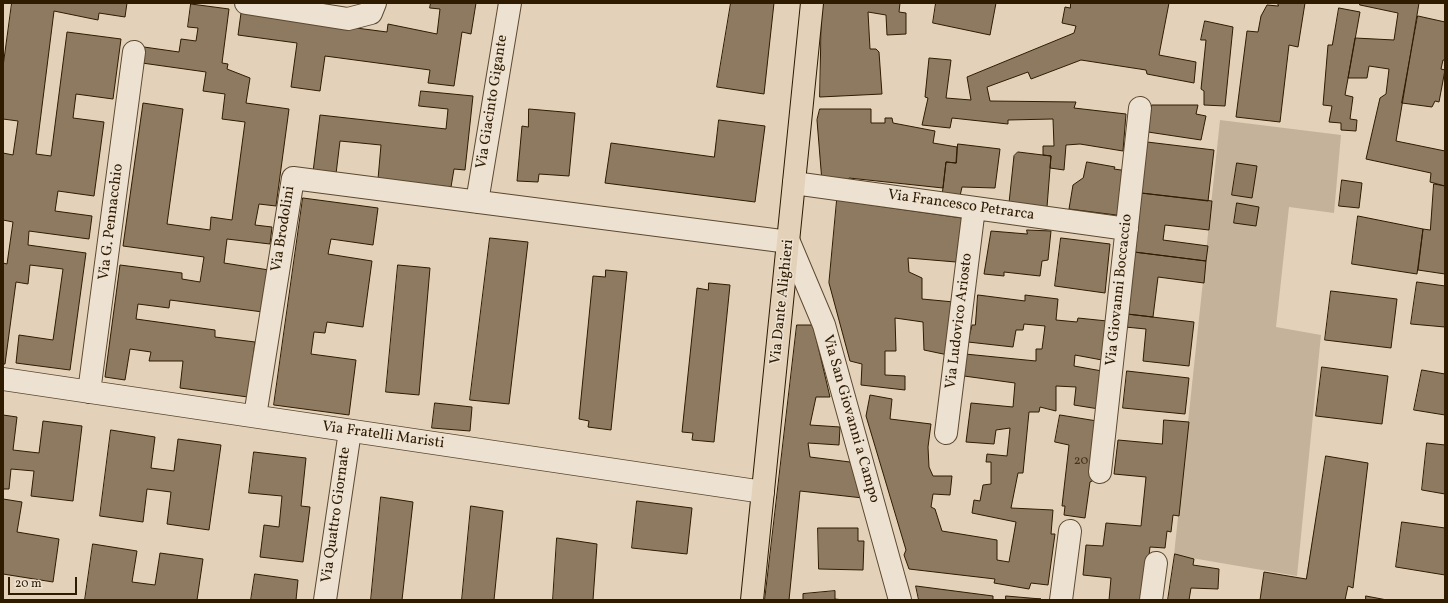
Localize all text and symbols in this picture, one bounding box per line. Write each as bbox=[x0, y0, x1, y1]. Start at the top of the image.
street label: Via Giacinto Gigante bbox=[474, 34, 512, 170]
street label: Via G. Pennacchio bbox=[96, 163, 128, 281]
street label: Via Brodolini bbox=[268, 185, 300, 273]
street label: Via Francesco Petrarca bbox=[886, 187, 1036, 225]
street label: Via Giovanni Boccaccio bbox=[1103, 213, 1137, 367]
street label: Via Dante Alighieri bbox=[767, 239, 799, 365]
street label: Via Ludovico Ariosto bbox=[943, 252, 977, 390]
street label: Via San Giovanni a Campo bbox=[817, 333, 883, 505]
street label: Via Fratelli Maristi bbox=[321, 419, 445, 453]
street label: Via Quattro Giornate bbox=[319, 446, 355, 584]
house number: 20 bbox=[1074, 454, 1088, 470]
scale bar bbox=[10, 569, 79, 595]
text: 20 m bbox=[15, 576, 42, 592]

